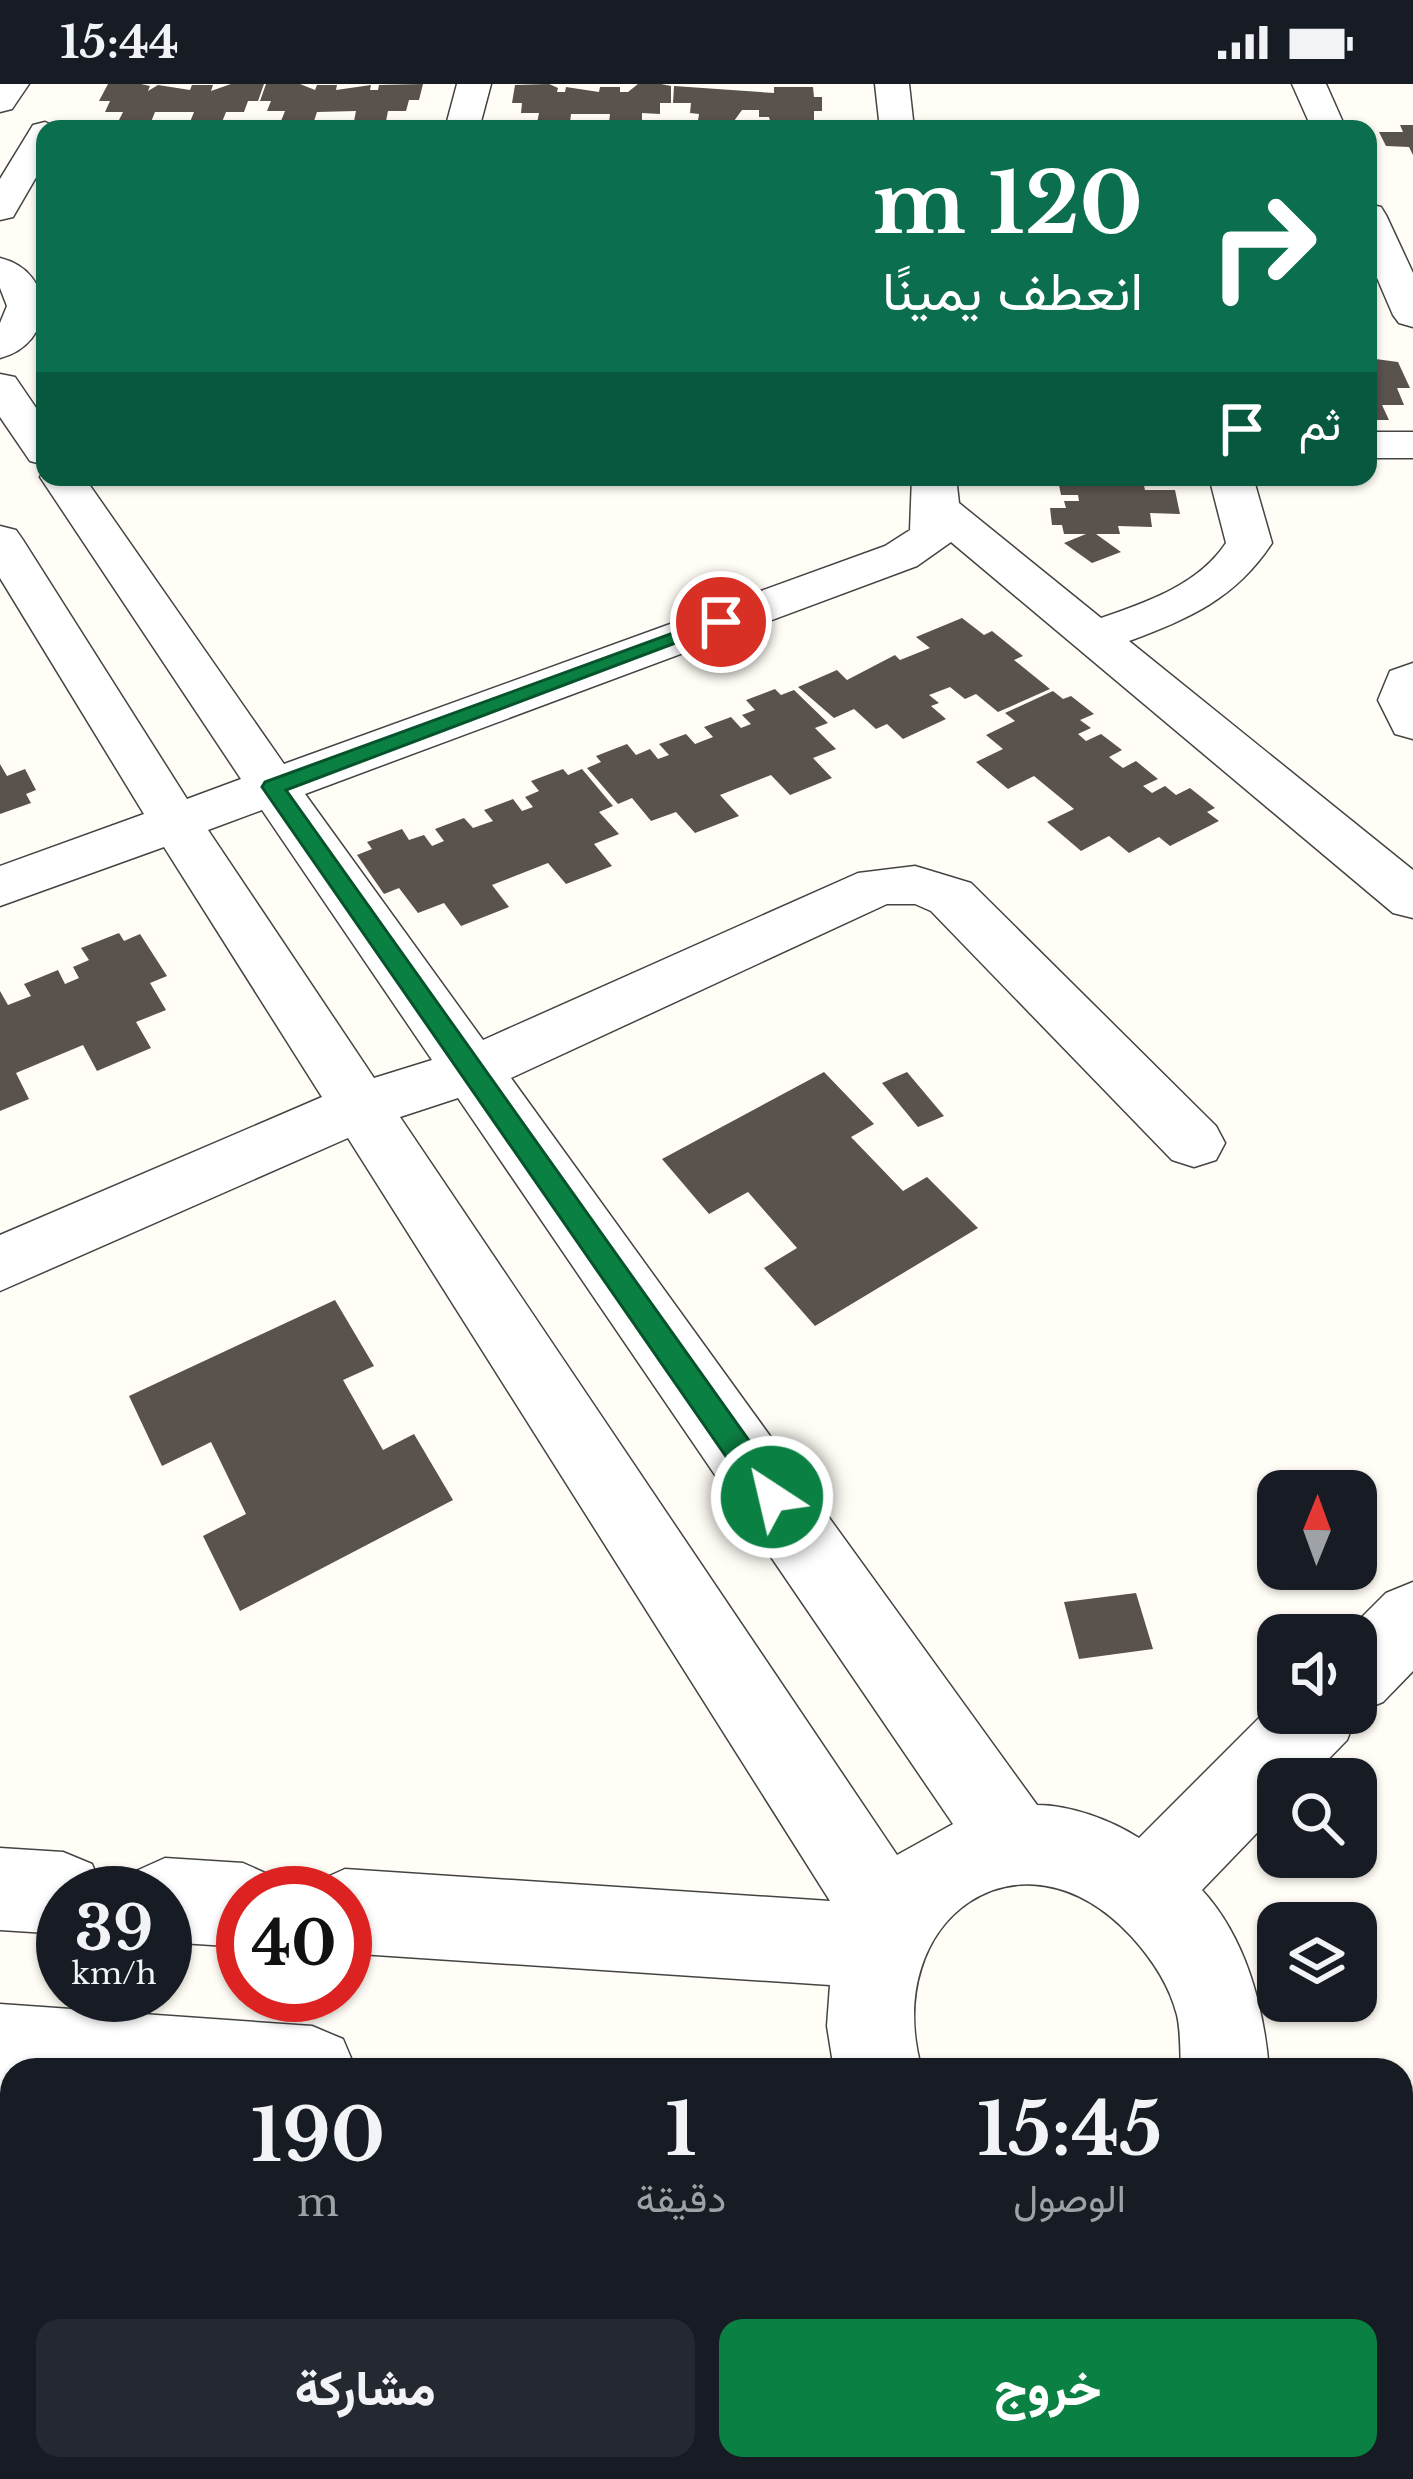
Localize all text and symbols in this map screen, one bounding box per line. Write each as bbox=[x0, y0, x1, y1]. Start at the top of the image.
text: 15:44 bbox=[60, 14, 179, 70]
text: 120 m bbox=[873, 152, 1143, 256]
icon: right bbox=[1185, 168, 1341, 324]
text: انعطف يمينًا bbox=[882, 258, 1143, 325]
icon: arrive bbox=[1209, 396, 1275, 462]
text: ثم bbox=[1299, 396, 1341, 452]
pin bbox=[670, 571, 772, 673]
icon: arrive bbox=[688, 589, 754, 655]
position arrow bbox=[709, 1434, 835, 1560]
north arrow bbox=[1257, 1470, 1377, 1590]
map controls bbox=[1257, 1470, 1377, 2022]
button: sound bbox=[1257, 1614, 1377, 1734]
button: search bbox=[1257, 1758, 1377, 1878]
speed limit sign: 40 bbox=[216, 1866, 372, 2022]
text: 39 bbox=[75, 1892, 153, 1966]
button: layers bbox=[1257, 1902, 1377, 2022]
text: km/h bbox=[71, 1955, 157, 1992]
text: 1 bbox=[665, 2085, 697, 2174]
text: 15:45 bbox=[977, 2085, 1162, 2174]
text: 190 bbox=[251, 2091, 385, 2180]
text: دقيقة bbox=[636, 2174, 726, 2223]
text: الوصول bbox=[1013, 2174, 1126, 2223]
text: m bbox=[297, 2178, 339, 2227]
button: مشاركة bbox=[36, 2319, 695, 2457]
button: خروج bbox=[719, 2319, 1377, 2457]

